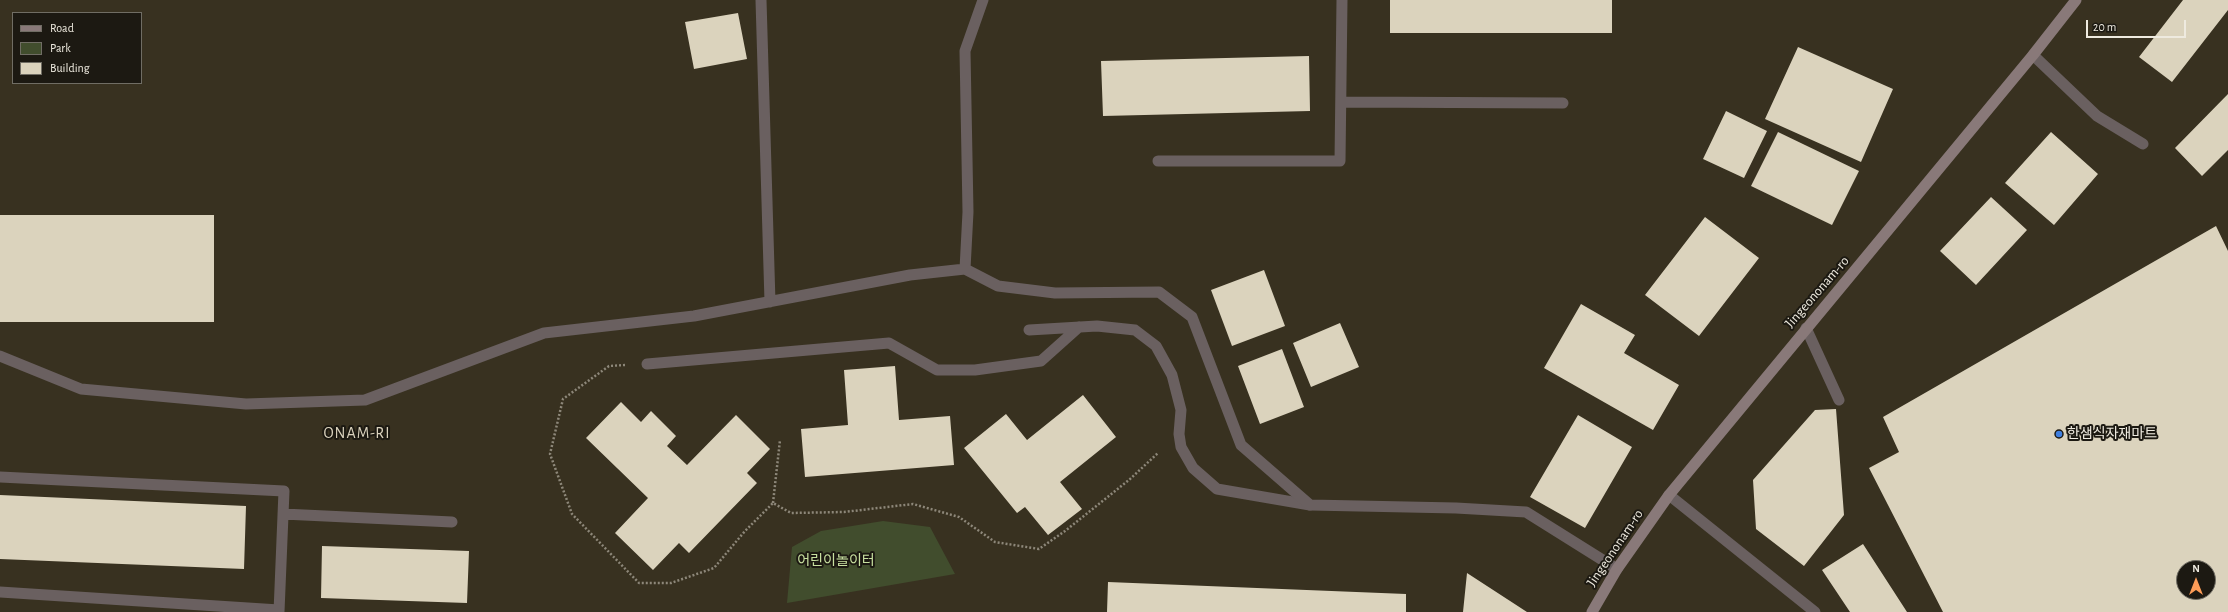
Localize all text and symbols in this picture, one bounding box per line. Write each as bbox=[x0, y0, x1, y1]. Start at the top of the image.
legend bbox=[12, 12, 142, 84]
scale bar bbox=[2088, 12, 2188, 38]
text: 20 m bbox=[2093, 21, 2116, 33]
text: Road bbox=[50, 22, 74, 34]
text: Park bbox=[50, 42, 71, 54]
text: Building bbox=[50, 62, 90, 74]
street label: Jingeononam-ro bbox=[1781, 253, 1853, 331]
district label: ONAM-RI bbox=[323, 423, 391, 443]
place label: 한샘식자재마트 bbox=[2067, 426, 2157, 442]
marker: 한샘식자재마트 bbox=[2054, 429, 2064, 439]
street label: Jingeononam-ro bbox=[1583, 506, 1647, 590]
park label: 어린이놀이터 bbox=[797, 553, 875, 569]
north arrow bbox=[2176, 560, 2216, 600]
text: N bbox=[2192, 563, 2200, 574]

